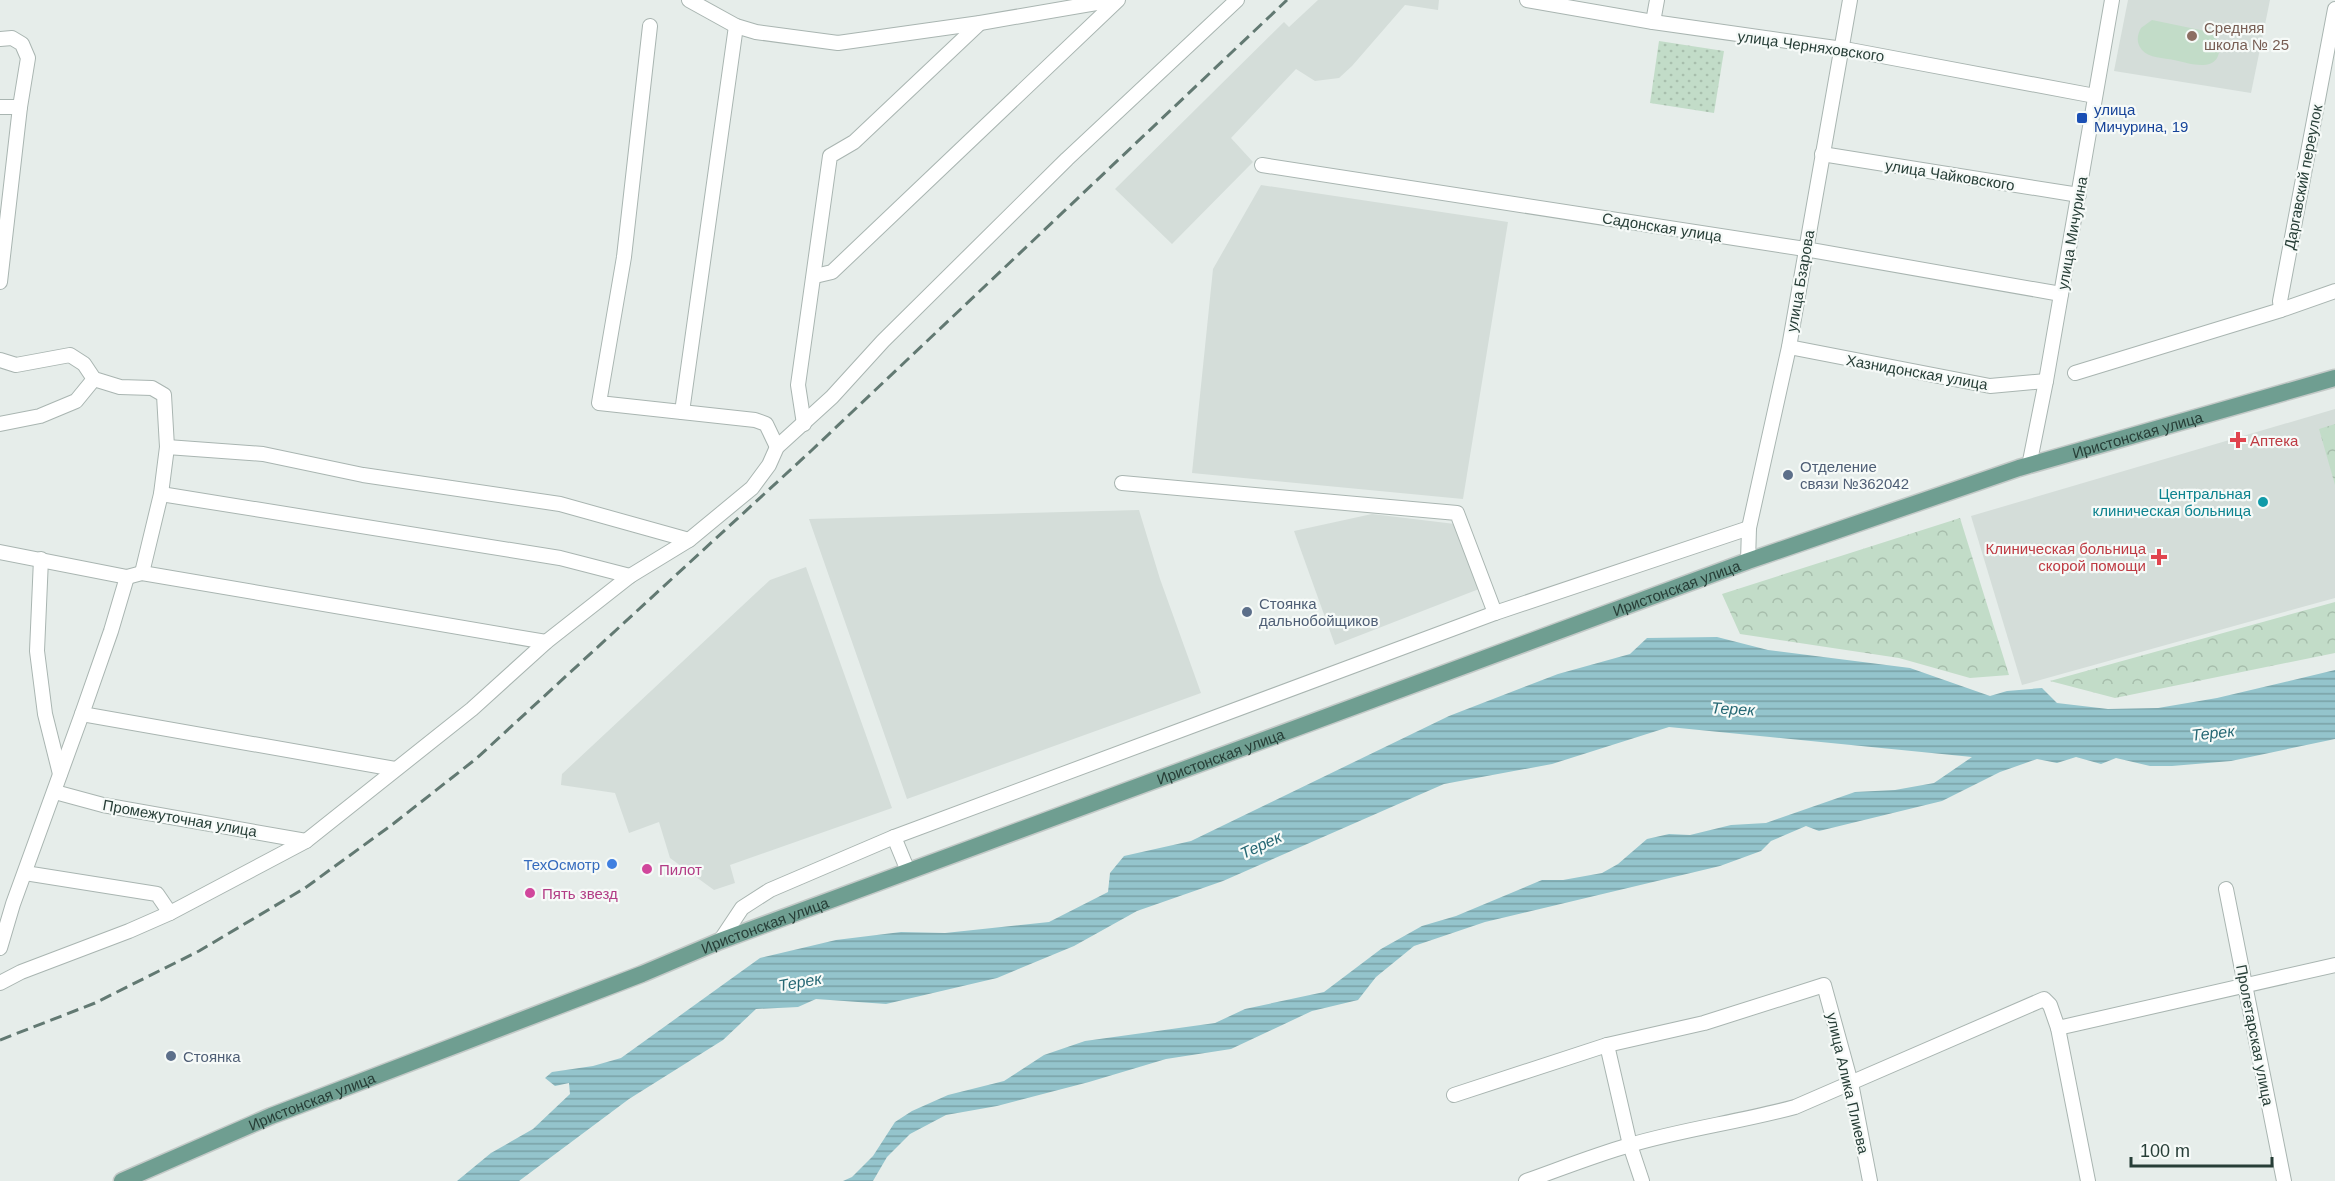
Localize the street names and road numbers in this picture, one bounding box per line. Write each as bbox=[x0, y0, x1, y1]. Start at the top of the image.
street label: улица Черняховского bbox=[1737, 27, 1885, 65]
street label: Даргавский переулок bbox=[2281, 103, 2325, 251]
street label: улица Чайковского bbox=[1884, 156, 2016, 194]
street label: улица Мичурина bbox=[2054, 174, 2090, 291]
street label: Садонская улица bbox=[1601, 209, 1724, 245]
street label: улица Бзарова bbox=[1783, 228, 1817, 333]
street label: Хазнидонская улица bbox=[1845, 351, 1990, 393]
street label: Иристонская улица bbox=[2070, 408, 2205, 461]
street label: Иристонская улица bbox=[1610, 556, 1743, 619]
street label: Иристонская улица bbox=[1154, 724, 1287, 787]
street label: Промежуточная улица bbox=[102, 796, 259, 840]
street label: Иристонская улица bbox=[698, 893, 831, 957]
street label: Пролетарская улица bbox=[2233, 963, 2277, 1108]
street label: улица Алика Плиева bbox=[1823, 1011, 1873, 1156]
street label: Иристонская улица bbox=[246, 1068, 378, 1133]

